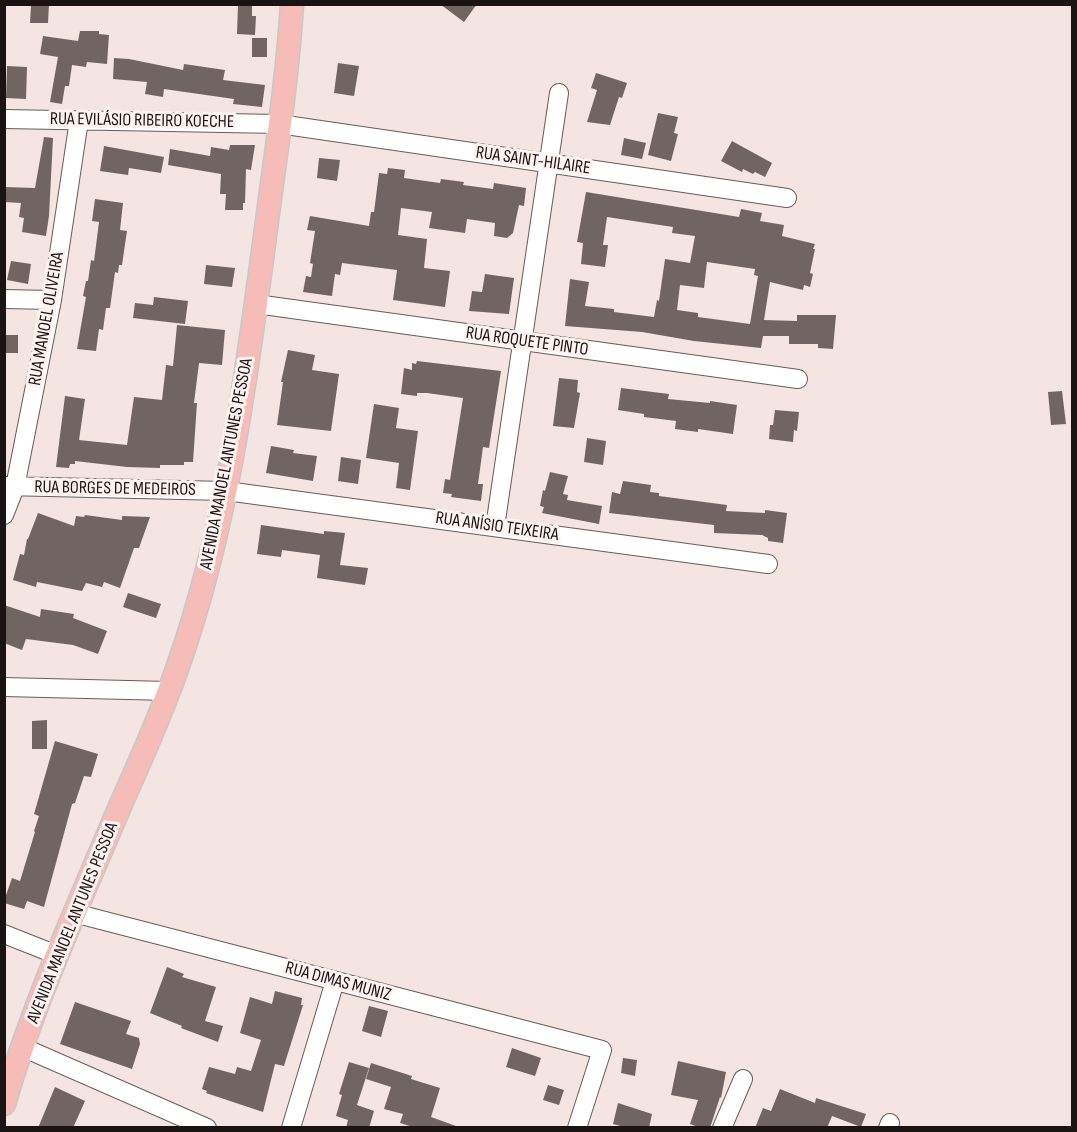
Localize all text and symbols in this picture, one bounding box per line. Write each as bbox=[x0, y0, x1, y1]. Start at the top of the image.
street label: RUA EVILÁSIO RIBEIRO KOECHE bbox=[50, 109, 234, 133]
street label: RUA SAINT-HILAIRE bbox=[474, 142, 592, 180]
street label: RUA MANOEL OLIVEIRA bbox=[25, 251, 69, 387]
street label: RUA ROQUETE PINTO bbox=[464, 323, 590, 361]
street label: AVENIDA MANOEL ANTUNES PESSOA bbox=[196, 356, 258, 572]
street label: RUA BORGES DE MEDEIROS bbox=[34, 477, 196, 501]
street label: RUA ANÍSIO TEIXEIRA bbox=[434, 508, 560, 546]
street label: AVENIDA MANOEL ANTUNES PESSOA bbox=[23, 819, 123, 1027]
street label: RUA DIMAS MUNIZ bbox=[283, 957, 393, 1007]

